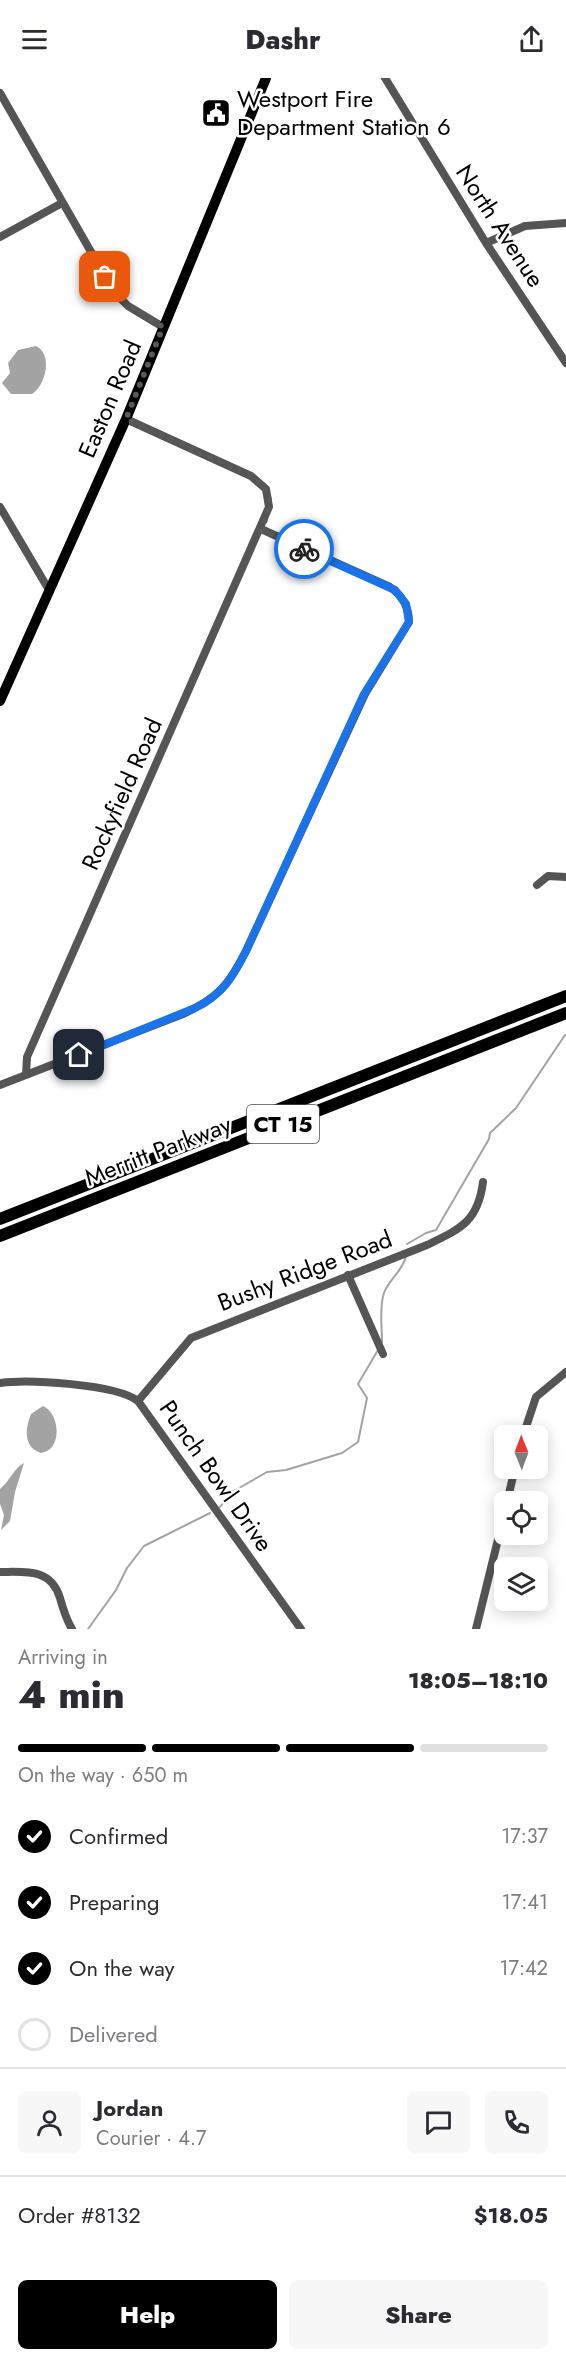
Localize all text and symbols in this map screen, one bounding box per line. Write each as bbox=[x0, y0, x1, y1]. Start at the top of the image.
text: Dashr bbox=[245, 20, 321, 59]
icon: menu bbox=[18, 23, 51, 56]
icon: share bbox=[515, 23, 548, 56]
place label: Westport Fire Department Station 6 bbox=[237, 81, 451, 144]
public building icon: Westport Fire Department Station 6 bbox=[200, 97, 232, 129]
street label: North Avenue bbox=[448, 157, 553, 294]
pin bbox=[79, 251, 130, 302]
icon: bag bbox=[88, 260, 121, 293]
street label: Easton Road bbox=[69, 335, 150, 463]
courier bbox=[274, 519, 334, 579]
icon: bike bbox=[288, 533, 321, 566]
street label: Rockyfield Road bbox=[72, 712, 171, 875]
pin bbox=[53, 1029, 104, 1080]
icon: home bbox=[62, 1038, 95, 1071]
road number: CT 15 bbox=[247, 1105, 319, 1143]
street label: Merritt Parkway bbox=[79, 1106, 237, 1195]
street label: Bushy Ridge Road bbox=[213, 1221, 397, 1320]
street label: Punch Bowl Drive bbox=[151, 1393, 282, 1559]
north arrow bbox=[494, 1425, 548, 1479]
map controls bbox=[494, 1425, 548, 1611]
button: locate bbox=[494, 1491, 548, 1545]
button: layers bbox=[494, 1557, 548, 1611]
text: Arriving in bbox=[18, 1643, 108, 1672]
text: 18:05–18:10 bbox=[408, 1664, 548, 1696]
text: 4 min bbox=[18, 1666, 125, 1723]
text: On the way · 650 m bbox=[18, 1761, 188, 1790]
icon: check bbox=[18, 1820, 51, 1853]
text: Confirmed bbox=[69, 1820, 168, 1852]
text: 17:37 bbox=[501, 1822, 548, 1851]
icon: check bbox=[18, 1886, 51, 1919]
text: Preparing bbox=[69, 1886, 160, 1918]
text: 17:41 bbox=[502, 1888, 548, 1917]
icon: check bbox=[18, 1952, 51, 1985]
text: On the way bbox=[69, 1952, 174, 1984]
text: 17:42 bbox=[499, 1954, 548, 1983]
text: Delivered bbox=[69, 2018, 158, 2050]
button: person bbox=[18, 2091, 81, 2154]
button: chat bbox=[407, 2091, 470, 2154]
button: phone bbox=[485, 2091, 548, 2154]
text: Jordan bbox=[96, 2092, 163, 2124]
text: Courier · 4.7 bbox=[96, 2124, 207, 2153]
text: Order #8132 bbox=[18, 2199, 141, 2231]
text: $18.05 bbox=[474, 2199, 548, 2231]
button: Help bbox=[18, 2280, 277, 2349]
button: Share bbox=[289, 2280, 548, 2349]

